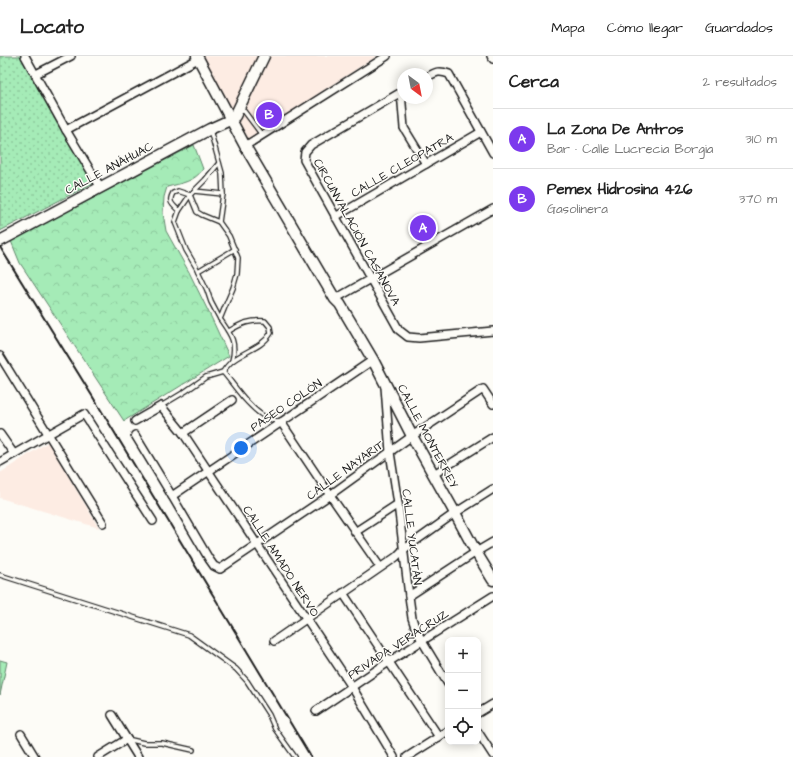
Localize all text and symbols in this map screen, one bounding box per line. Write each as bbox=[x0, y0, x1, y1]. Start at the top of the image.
text: Locato bbox=[20, 14, 84, 41]
text: Mapa bbox=[551, 18, 585, 38]
text: Cómo llegar bbox=[607, 18, 683, 38]
text: Guardados bbox=[705, 18, 773, 38]
north arrow bbox=[397, 68, 433, 104]
text: Cerca bbox=[509, 70, 559, 94]
text: 2 resultados bbox=[703, 73, 777, 91]
pin: B bbox=[256, 100, 282, 130]
text: La Zona De Antros bbox=[547, 119, 684, 140]
street label: CALLE CLEOPATRA bbox=[348, 129, 457, 202]
text: A bbox=[518, 130, 526, 148]
text: 310 m bbox=[745, 130, 777, 148]
street label: CALLE ANÁHUAC bbox=[62, 138, 157, 199]
text: Bar · Calle Lucrecia Borgia bbox=[547, 140, 713, 158]
street label: CIRCUNVALACIÓN CASANOVA bbox=[309, 156, 404, 309]
text: Pemex Hidrosina 426 bbox=[547, 179, 692, 200]
text: B bbox=[517, 190, 527, 208]
text: 370 m bbox=[739, 190, 777, 208]
text: Gasolinera bbox=[547, 200, 608, 218]
pin: A bbox=[410, 213, 436, 243]
street label: PASEO COLÓN bbox=[247, 375, 326, 436]
street label: CALLE MONTERREY bbox=[393, 381, 462, 492]
street label: CALLE NAYARIT bbox=[303, 436, 388, 504]
your location bbox=[231, 438, 251, 458]
street label: CALLE YUCATÁN bbox=[397, 488, 426, 587]
street label: CALLE AMADO NERVO bbox=[238, 502, 323, 620]
street label: PRIVADA VERACRUZ bbox=[344, 605, 453, 684]
map controls bbox=[445, 637, 481, 745]
button: + bbox=[445, 637, 481, 673]
button: − bbox=[445, 673, 481, 709]
button: locate bbox=[445, 709, 481, 745]

